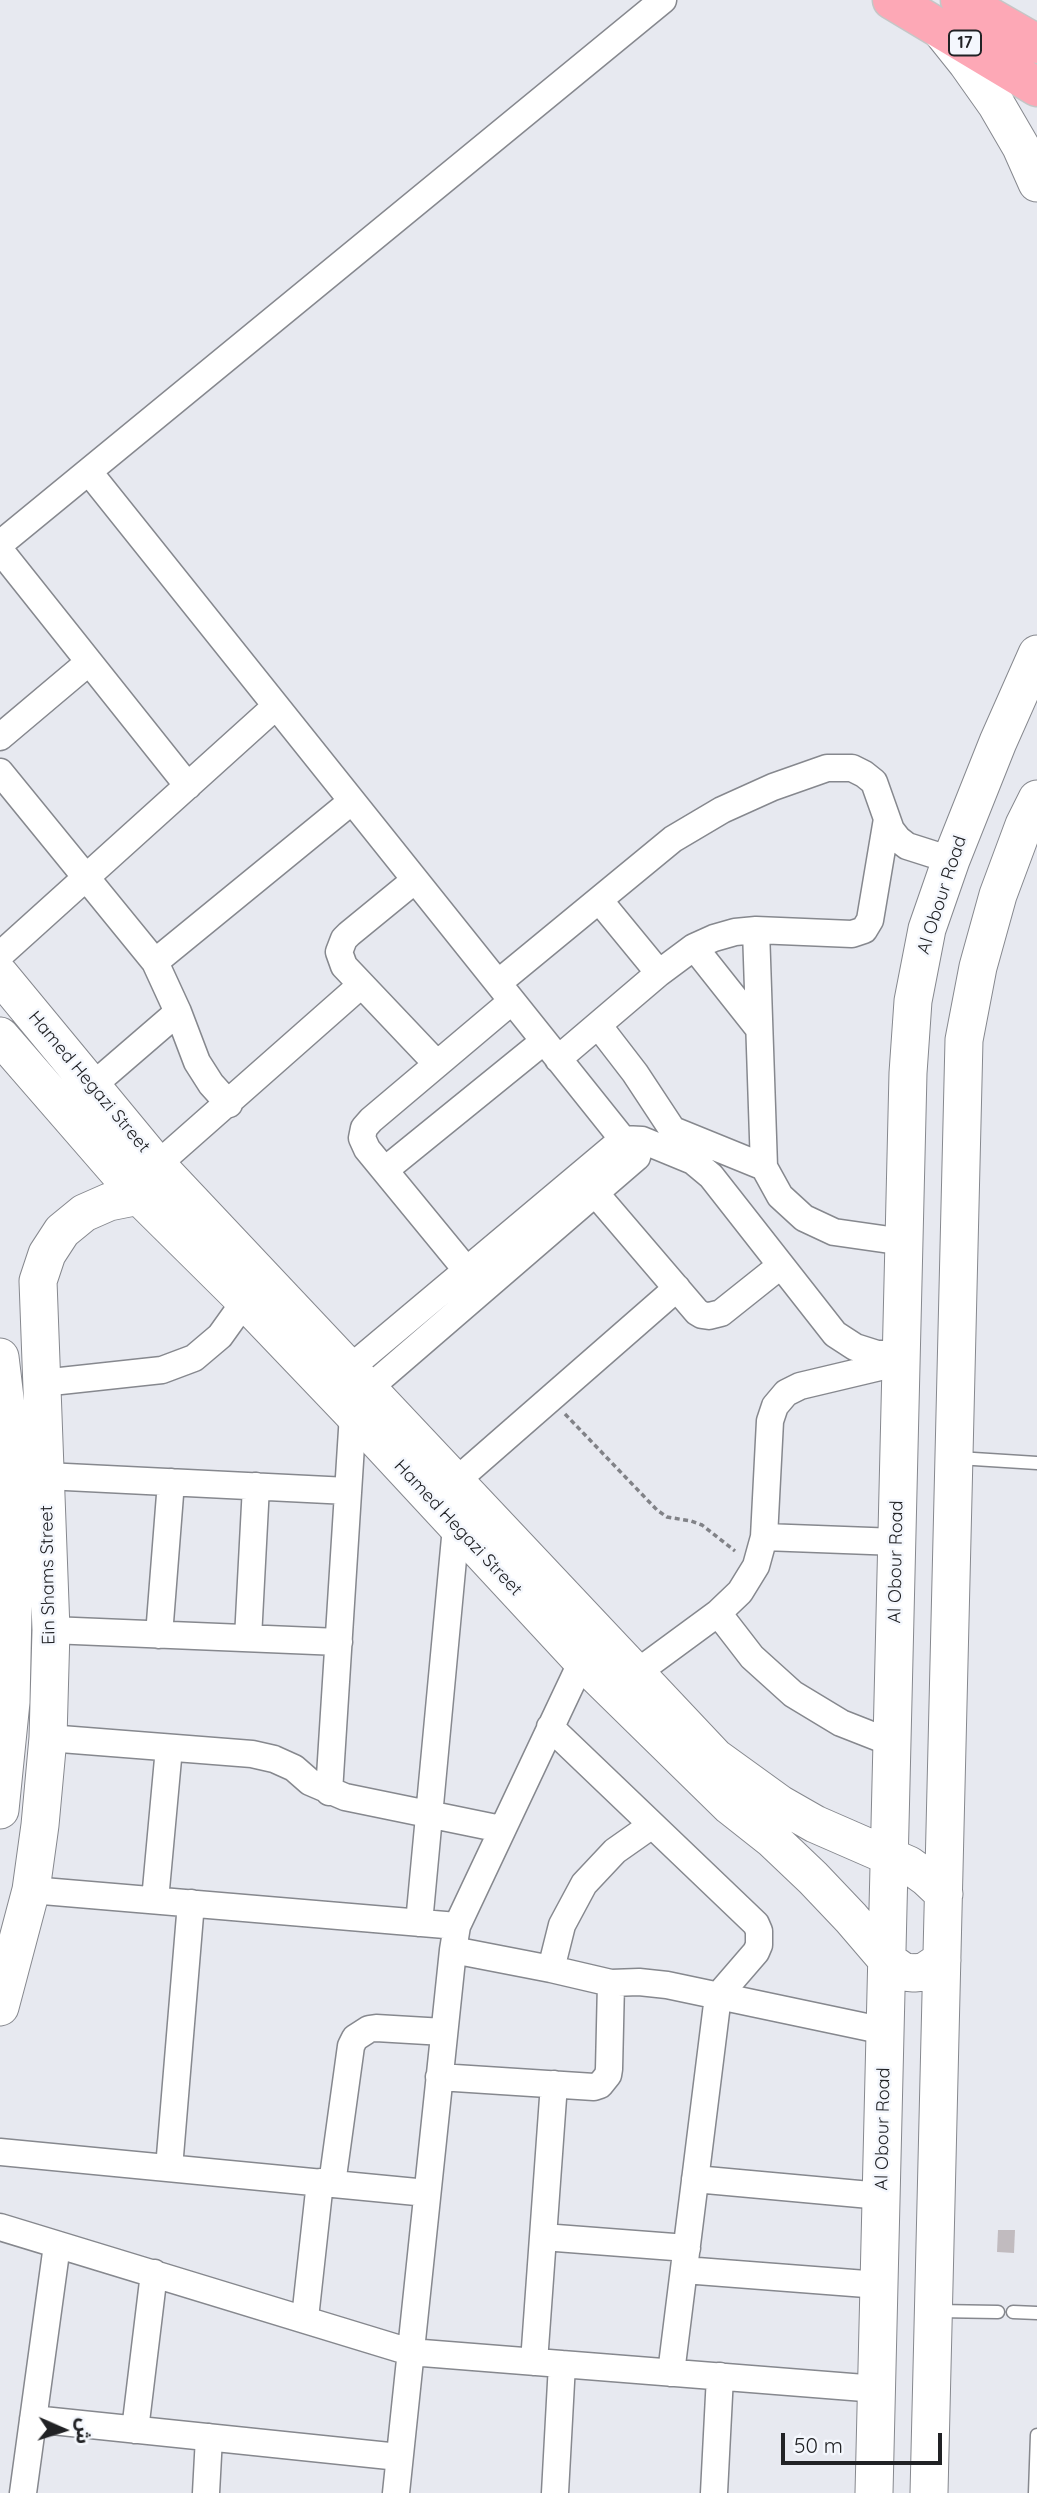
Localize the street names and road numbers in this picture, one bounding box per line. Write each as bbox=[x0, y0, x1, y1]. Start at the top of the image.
road number: 17 bbox=[949, 31, 981, 56]
street label: Al Obour Road bbox=[913, 833, 971, 957]
street label: Hamed Hegazi Street bbox=[24, 1007, 154, 1157]
street label: Hamed Hegazi Street bbox=[389, 1456, 527, 1600]
street label: Al Obour Road bbox=[884, 1500, 908, 1624]
street label: Ein Shams Street bbox=[36, 1505, 60, 1645]
street label: Al Obour Road bbox=[871, 2067, 895, 2191]

